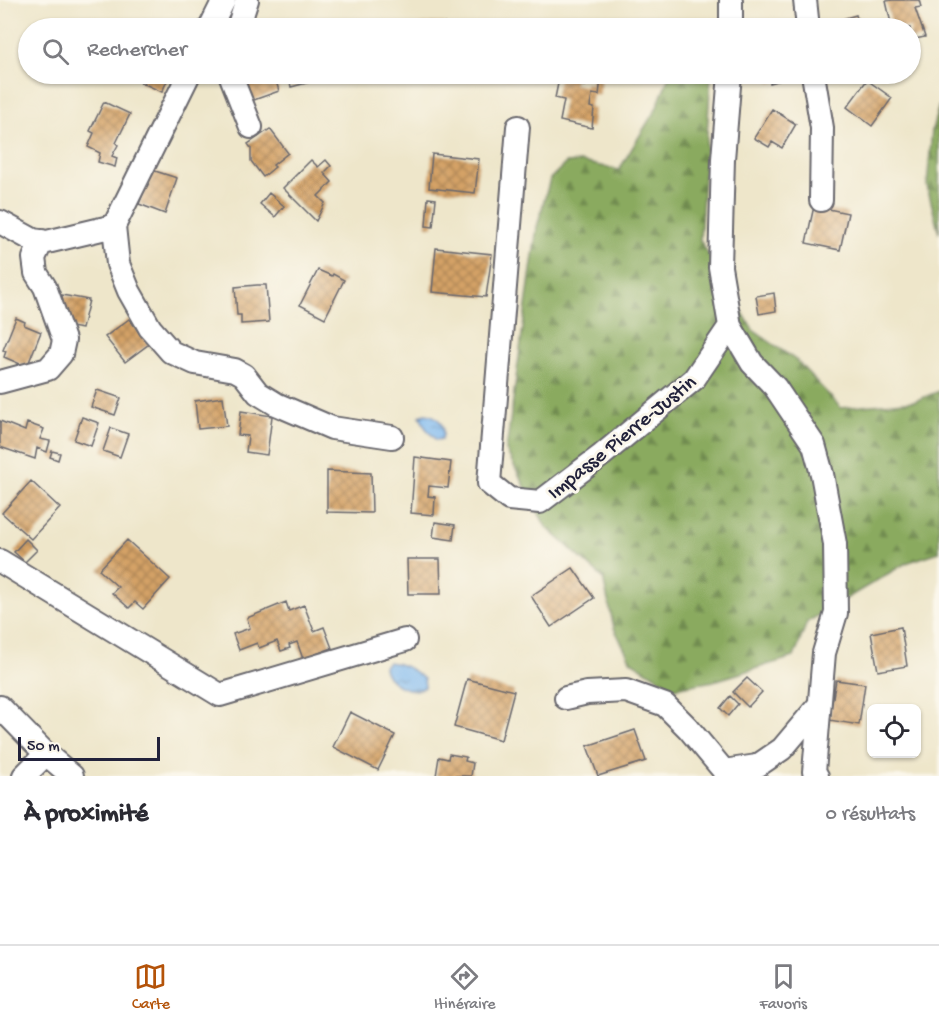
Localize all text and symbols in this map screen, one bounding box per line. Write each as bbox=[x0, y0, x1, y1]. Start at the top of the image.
search box bbox=[18, 18, 921, 84]
icon: search bbox=[39, 35, 72, 68]
text: Rechercher bbox=[87, 38, 187, 64]
street label: Impasse Pierre-Justin bbox=[544, 371, 703, 506]
map controls bbox=[867, 704, 921, 758]
button: locate bbox=[867, 704, 921, 758]
scale bar bbox=[18, 734, 160, 762]
text: 50 m bbox=[27, 738, 60, 757]
text: À proximité bbox=[24, 800, 148, 831]
text: 0 résultats bbox=[826, 804, 915, 827]
tab: Carte bbox=[132, 960, 170, 1015]
tab: Itinéraire bbox=[434, 960, 496, 1015]
tab: Favoris bbox=[760, 960, 807, 1015]

